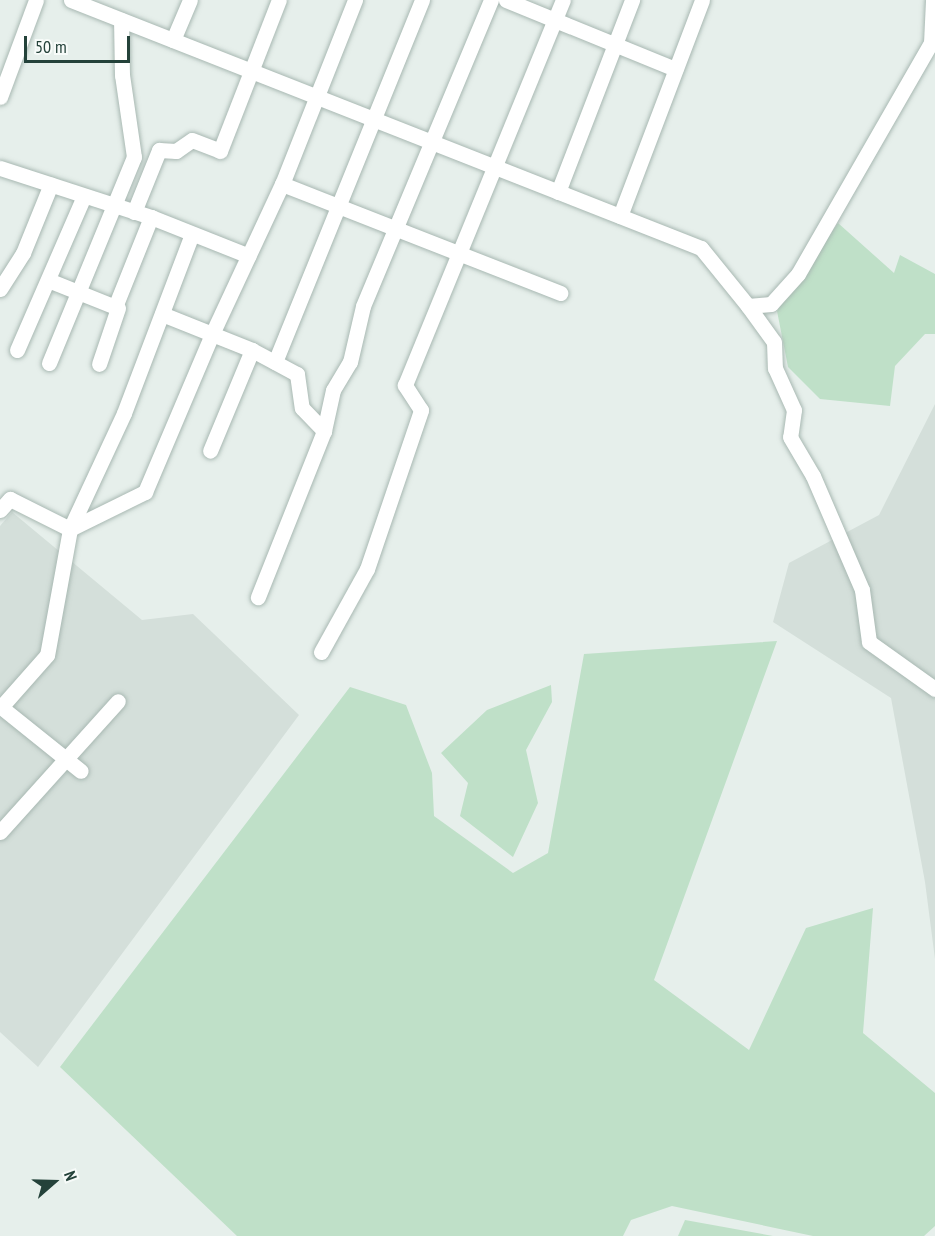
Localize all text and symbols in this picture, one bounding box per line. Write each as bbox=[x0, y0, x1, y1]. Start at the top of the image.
scale bar bbox=[27, 24, 134, 62]
text: 50 m bbox=[35, 35, 67, 58]
north arrow bbox=[24, 1152, 84, 1212]
text: N bbox=[60, 1168, 82, 1183]

